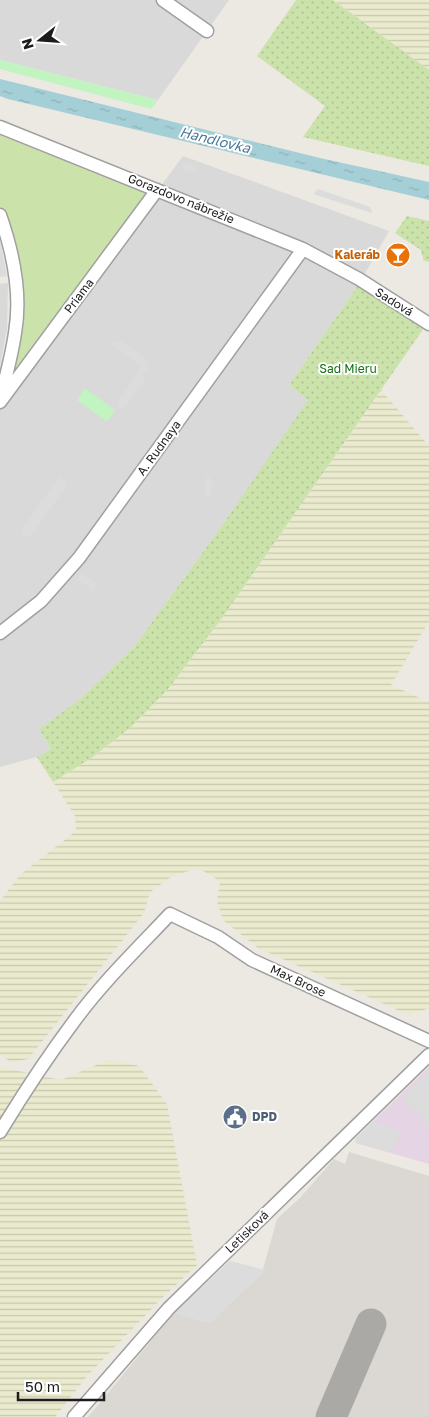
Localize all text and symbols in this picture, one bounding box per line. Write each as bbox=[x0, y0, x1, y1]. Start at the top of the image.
north arrow bbox=[15, 15, 65, 65]
text: N bbox=[17, 36, 37, 52]
water label: Handlovka bbox=[178, 123, 253, 157]
street label: Gorazdovo nábrežie bbox=[126, 170, 237, 227]
bar icon: Kaleráb bbox=[385, 242, 411, 268]
place label: Kaleráb bbox=[335, 247, 381, 262]
street label: Priama bbox=[61, 275, 97, 316]
street label: Sadová bbox=[373, 284, 416, 319]
park label: Sad Mieru bbox=[319, 361, 377, 376]
street label: A. Rudnaya bbox=[134, 417, 184, 478]
street label: Max Brose bbox=[268, 961, 329, 1000]
public building icon: DPD bbox=[222, 1104, 248, 1130]
place label: DPD bbox=[252, 1109, 278, 1124]
street label: Letisková bbox=[222, 1207, 272, 1256]
scale bar bbox=[18, 1370, 104, 1402]
text: 50 m bbox=[25, 1377, 60, 1395]

